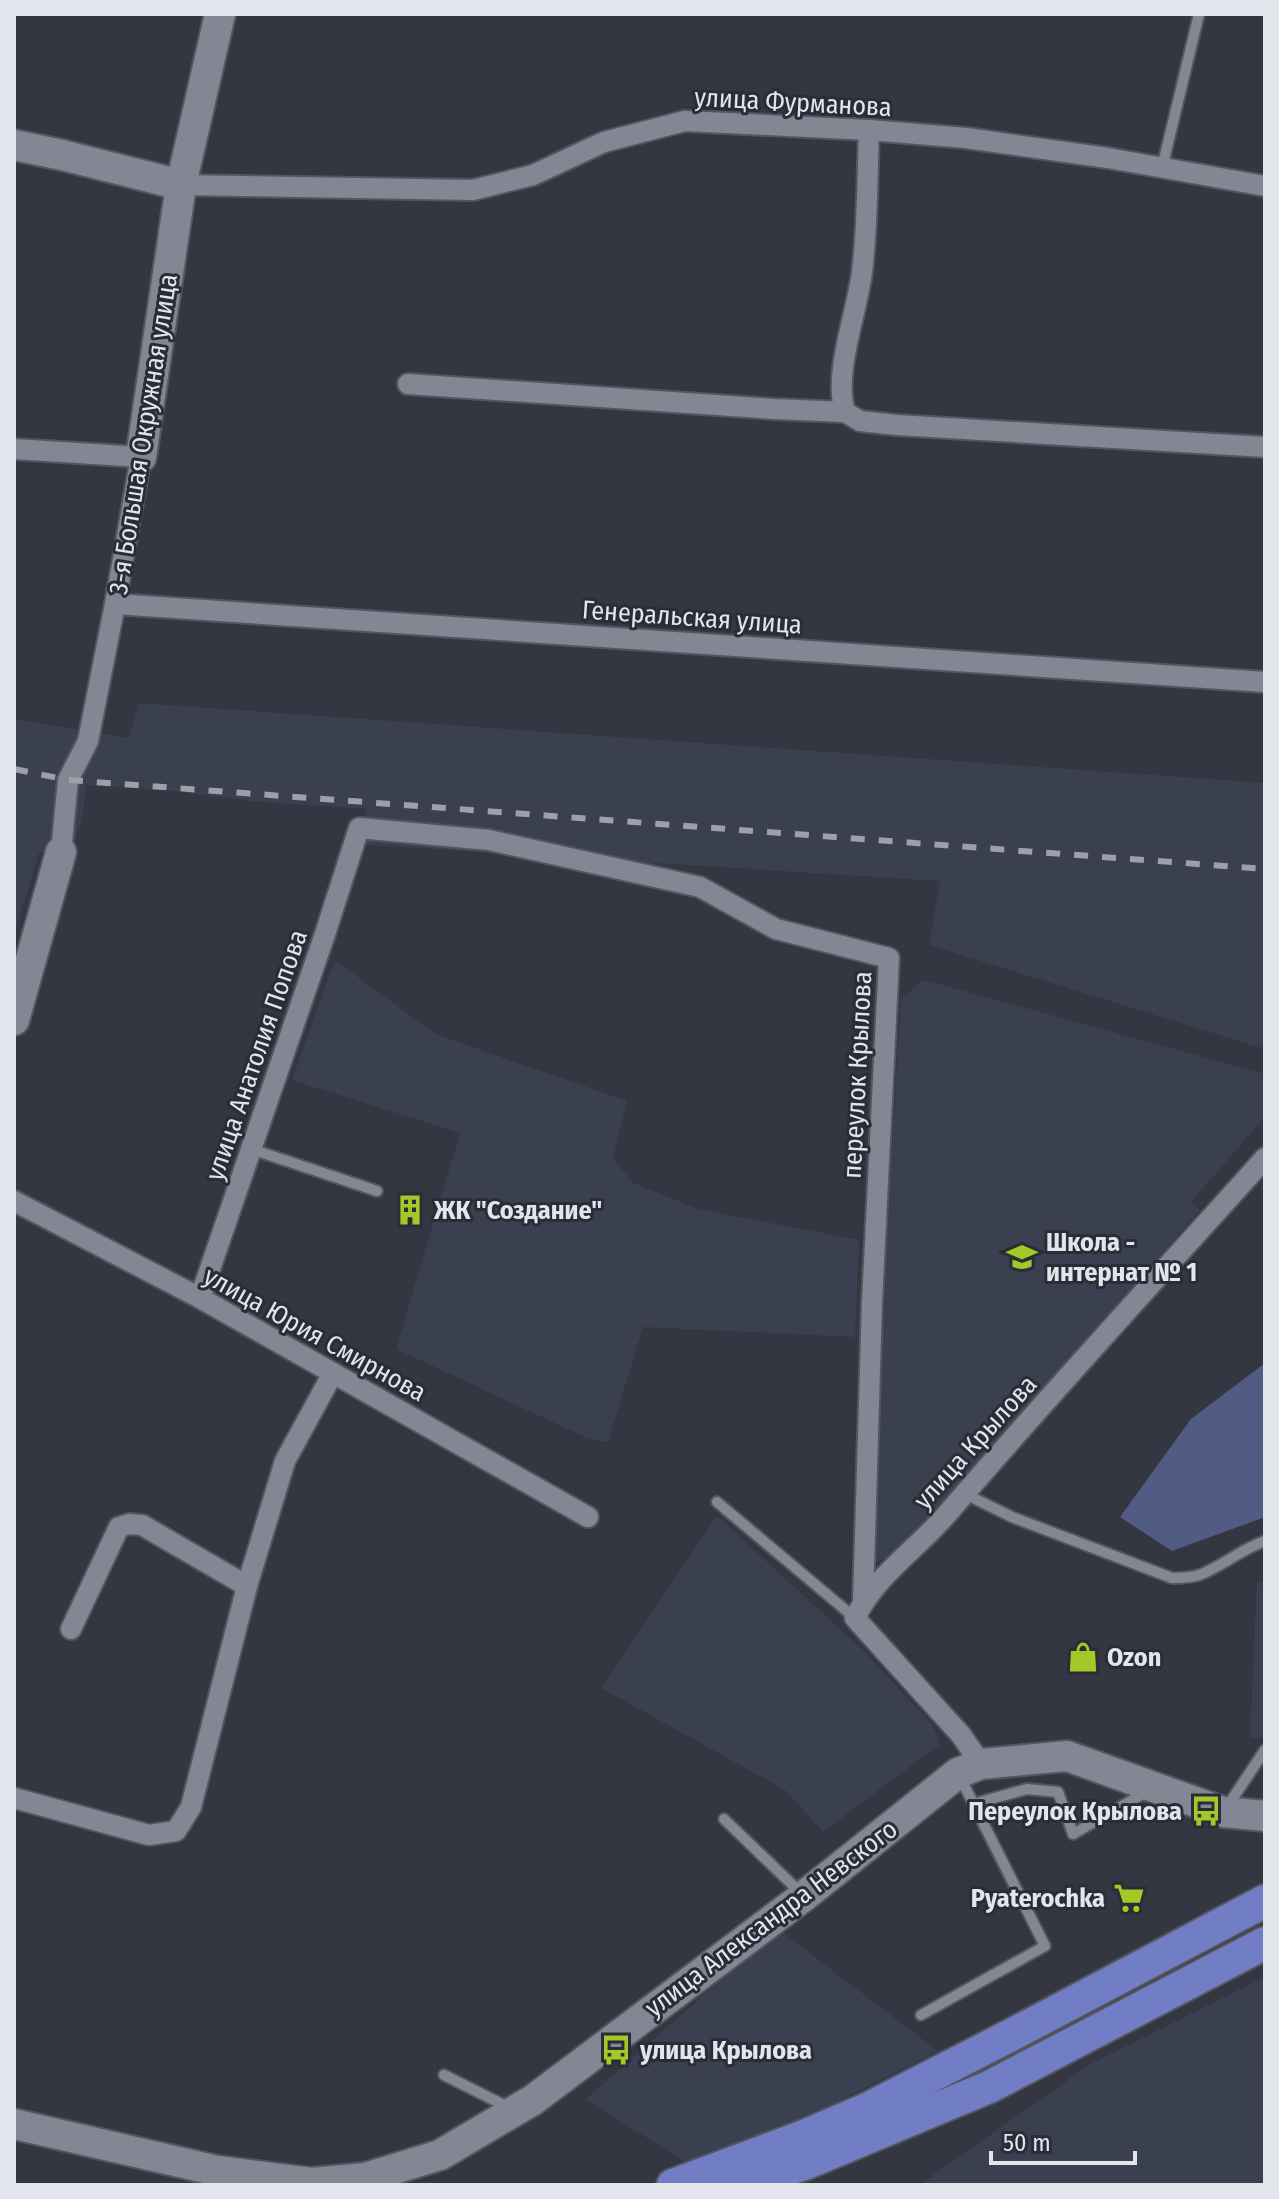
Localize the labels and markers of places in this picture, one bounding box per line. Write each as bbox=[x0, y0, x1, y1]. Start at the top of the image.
building icon: ЖК "Создание" bbox=[393, 1193, 427, 1227]
place label: ЖК "Создание" bbox=[433, 1195, 602, 1226]
place label: Школа - интернат № 1 bbox=[1046, 1227, 1197, 1288]
school or university icon: Школа - интернат № 1 bbox=[1005, 1240, 1039, 1274]
shop icon: Ozon bbox=[1066, 1640, 1100, 1674]
place label: Ozon bbox=[1107, 1642, 1161, 1673]
bus stop icon: Переулок Крылова bbox=[1189, 1794, 1223, 1828]
place label: Переулок Крылова bbox=[968, 1796, 1182, 1827]
supermarket icon: Pyaterochka bbox=[1112, 1881, 1146, 1915]
place label: Pyaterochka bbox=[971, 1883, 1105, 1914]
bus stop icon: улица Крылова bbox=[599, 2033, 633, 2067]
place label: улица Крылова bbox=[639, 2035, 812, 2066]

